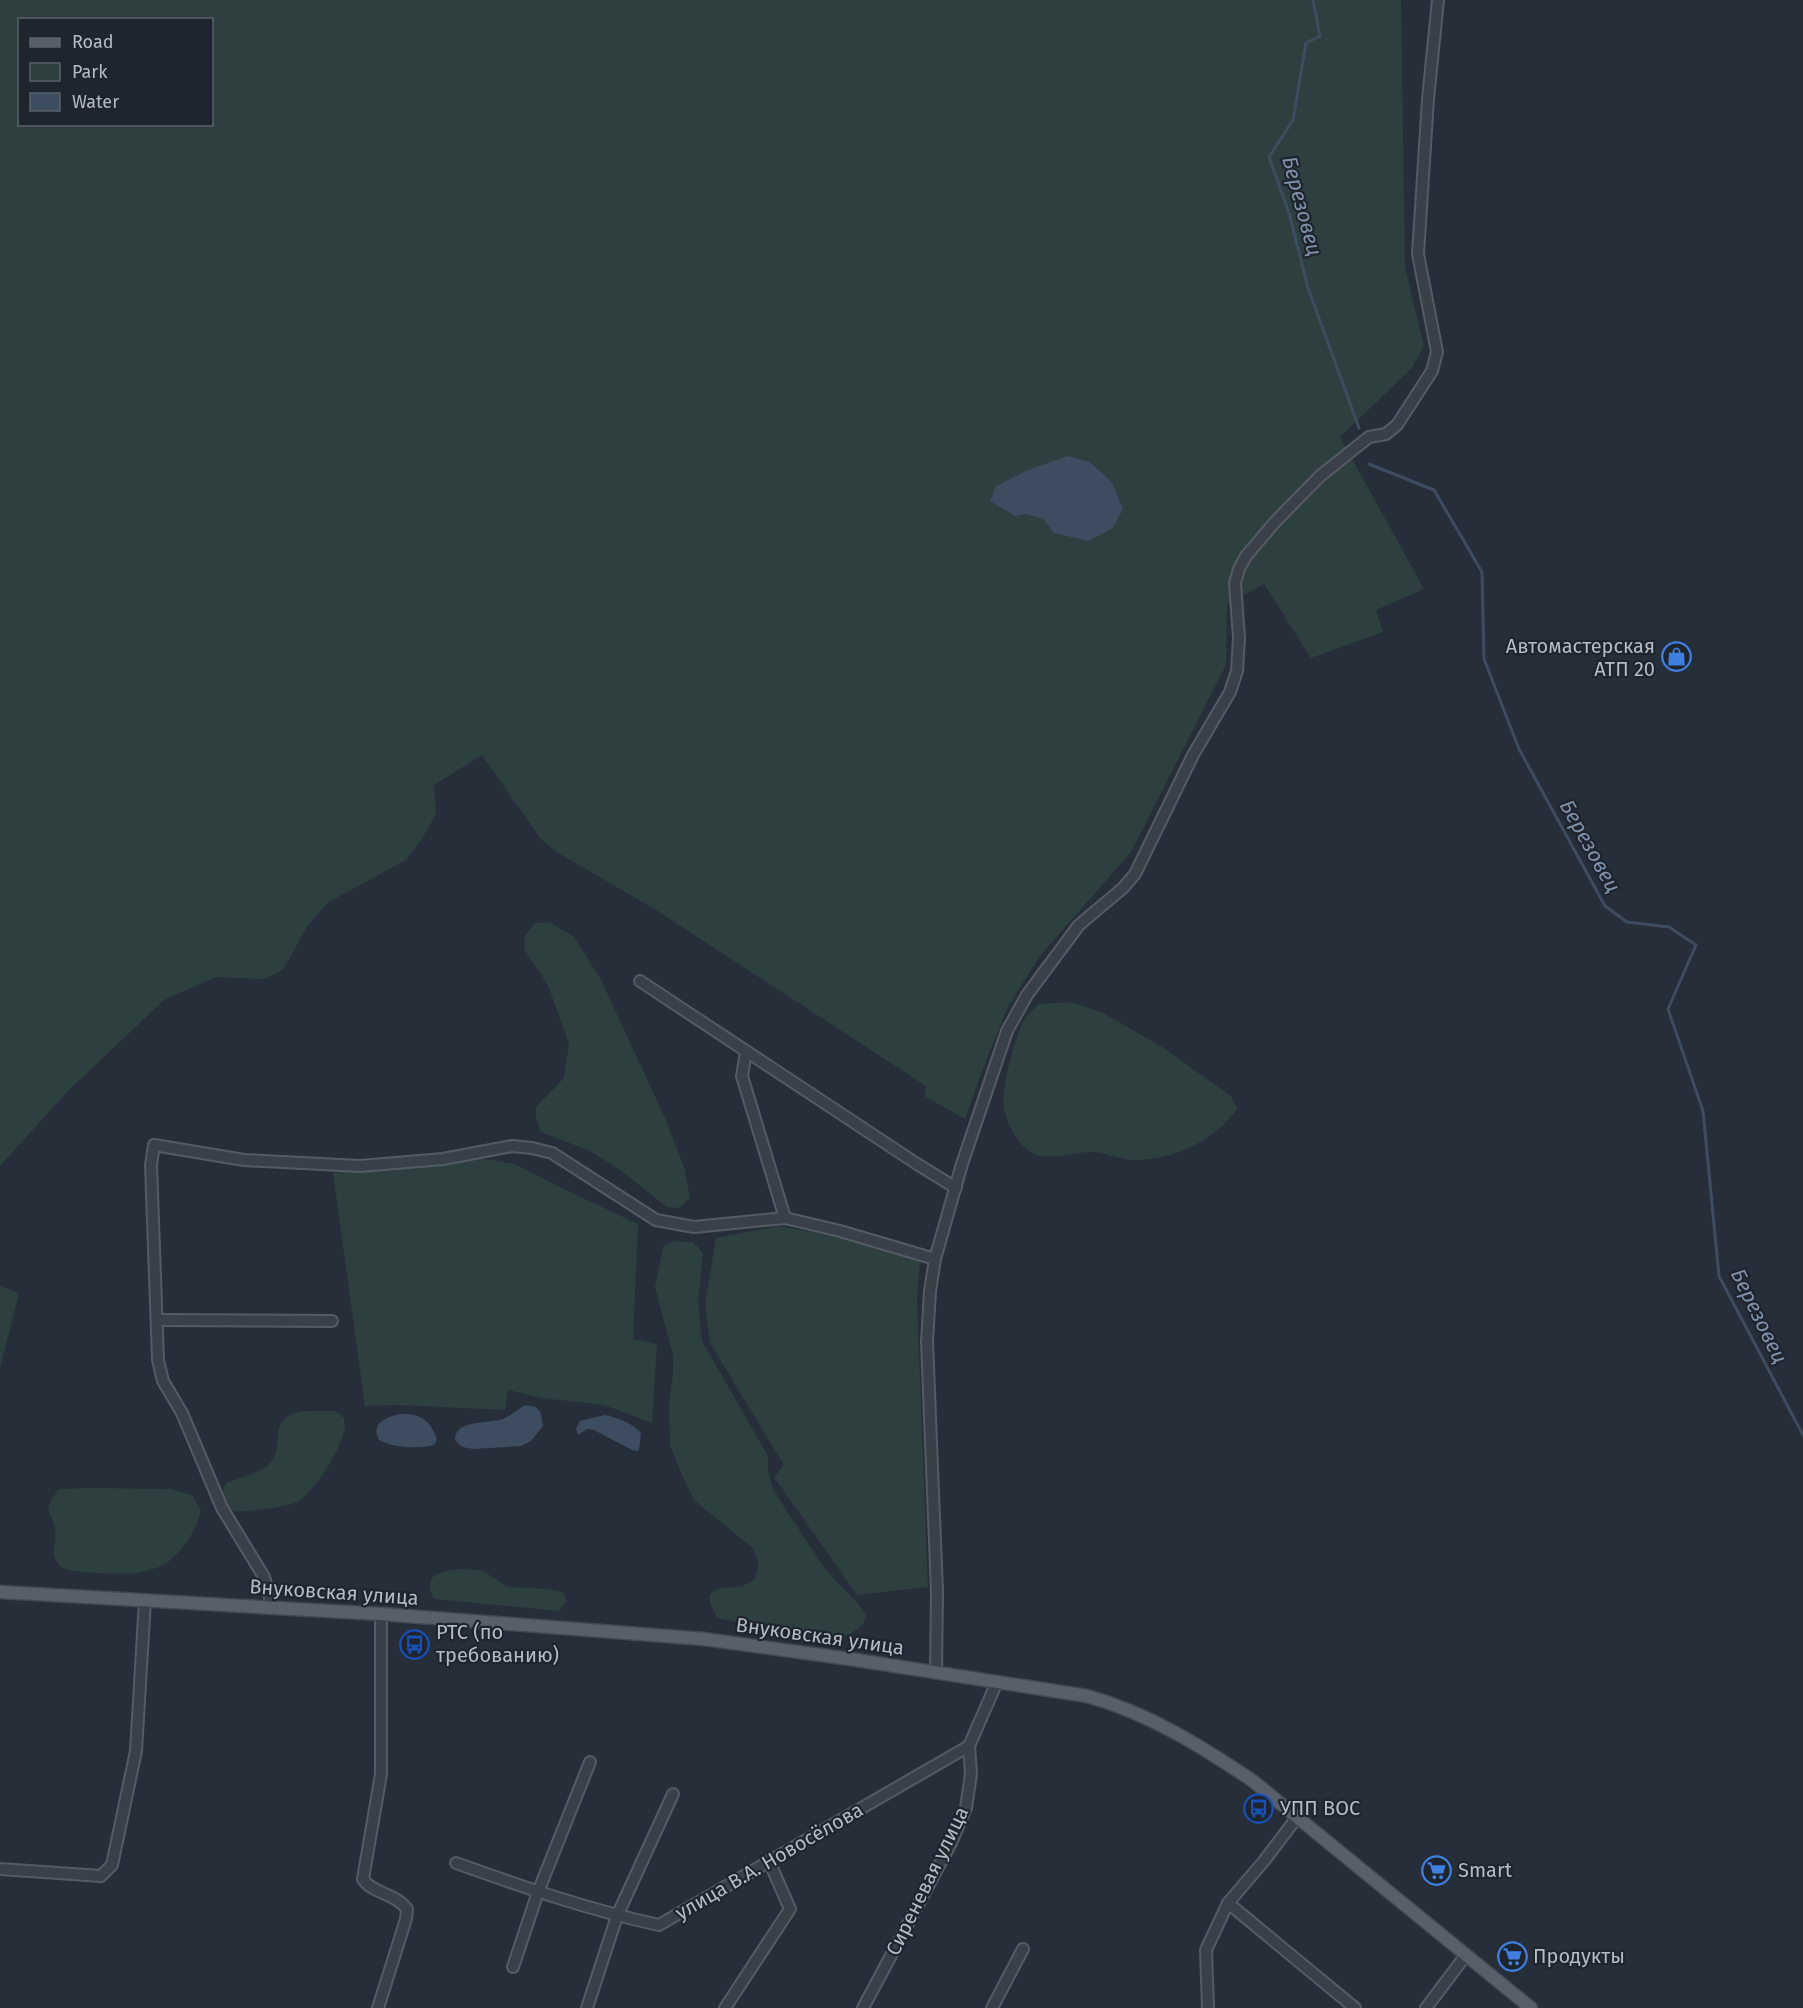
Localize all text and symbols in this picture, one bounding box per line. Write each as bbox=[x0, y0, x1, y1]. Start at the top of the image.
legend bbox=[18, 18, 213, 126]
text: Road bbox=[72, 31, 114, 53]
text: Park bbox=[72, 61, 108, 83]
text: Water bbox=[72, 91, 119, 113]
water label: Березовец bbox=[1276, 153, 1328, 259]
place label: Автомастерская АТП 20 bbox=[1506, 634, 1655, 681]
shop icon: Автомастерская АТП 20 bbox=[1660, 641, 1692, 673]
water label: Березовец bbox=[1554, 795, 1626, 897]
water label: Березовец bbox=[1725, 1264, 1793, 1368]
street label: Внуковская улица bbox=[249, 1574, 419, 1610]
street label: Внуковская улица bbox=[734, 1612, 906, 1660]
place label: РТС (по требованию) bbox=[436, 1620, 559, 1667]
bus stop icon: РТС (по требованию) bbox=[399, 1628, 431, 1660]
bus stop icon: УПП ВОС bbox=[1243, 1792, 1275, 1824]
place label: УПП ВОС bbox=[1280, 1796, 1360, 1820]
street label: улица В.А. Новосёлова bbox=[671, 1797, 867, 1925]
street label: Сиреневая улица bbox=[881, 1803, 973, 1959]
supermarket icon: Smart bbox=[1421, 1854, 1453, 1886]
place label: Smart bbox=[1458, 1858, 1513, 1882]
supermarket icon: Продукты bbox=[1496, 1940, 1528, 1972]
place label: Продукты bbox=[1533, 1944, 1625, 1968]

